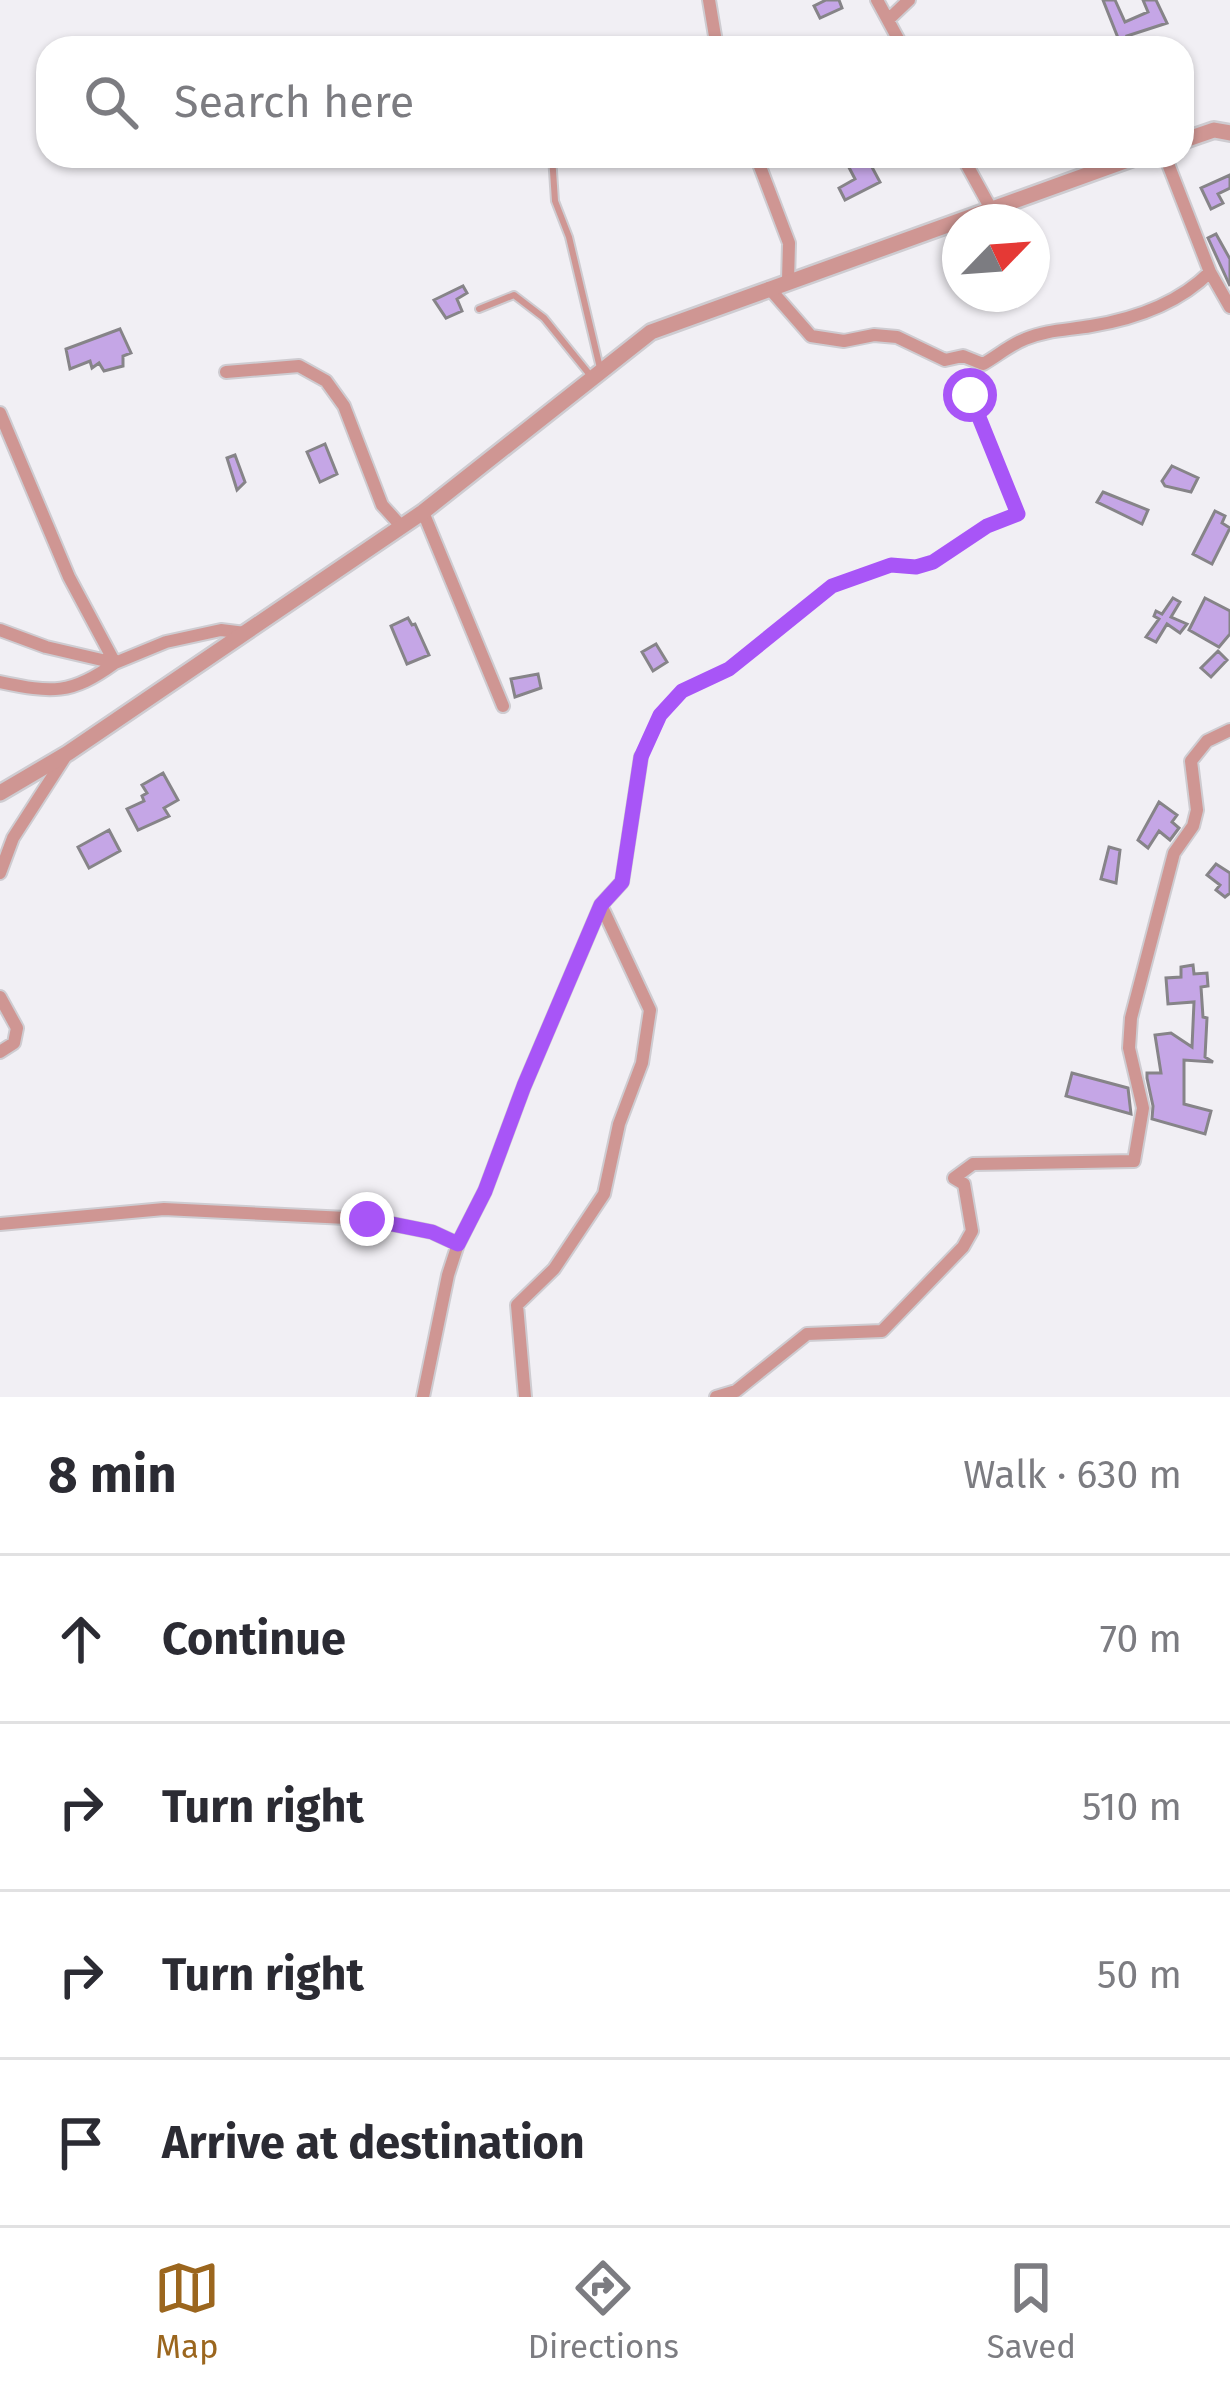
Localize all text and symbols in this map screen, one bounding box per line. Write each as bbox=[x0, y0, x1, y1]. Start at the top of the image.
search box bbox=[36, 36, 1194, 168]
icon: search bbox=[78, 69, 144, 135]
text: Search here bbox=[174, 75, 414, 129]
north arrow bbox=[942, 204, 1050, 312]
route start bbox=[943, 368, 997, 422]
route end bbox=[340, 1192, 394, 1246]
text: 8 min bbox=[48, 1444, 177, 1506]
text: Walk · 630 m bbox=[963, 1452, 1182, 1498]
icon: ahead bbox=[48, 1606, 114, 1672]
text: Continue bbox=[162, 1612, 346, 1666]
text: 70 m bbox=[1100, 1616, 1182, 1662]
icon: right bbox=[48, 1774, 114, 1840]
text: Turn right bbox=[162, 1780, 364, 1834]
text: 510 m bbox=[1082, 1784, 1182, 1830]
icon: right bbox=[48, 1942, 114, 2008]
text: Turn right bbox=[162, 1948, 364, 2002]
text: 50 m bbox=[1097, 1952, 1182, 1998]
icon: arrive bbox=[48, 2110, 114, 2176]
text: Arrive at destination bbox=[162, 2116, 585, 2170]
tab: Map bbox=[154, 2255, 220, 2367]
tab: Directions bbox=[528, 2255, 679, 2367]
tab: Saved bbox=[987, 2255, 1076, 2367]

